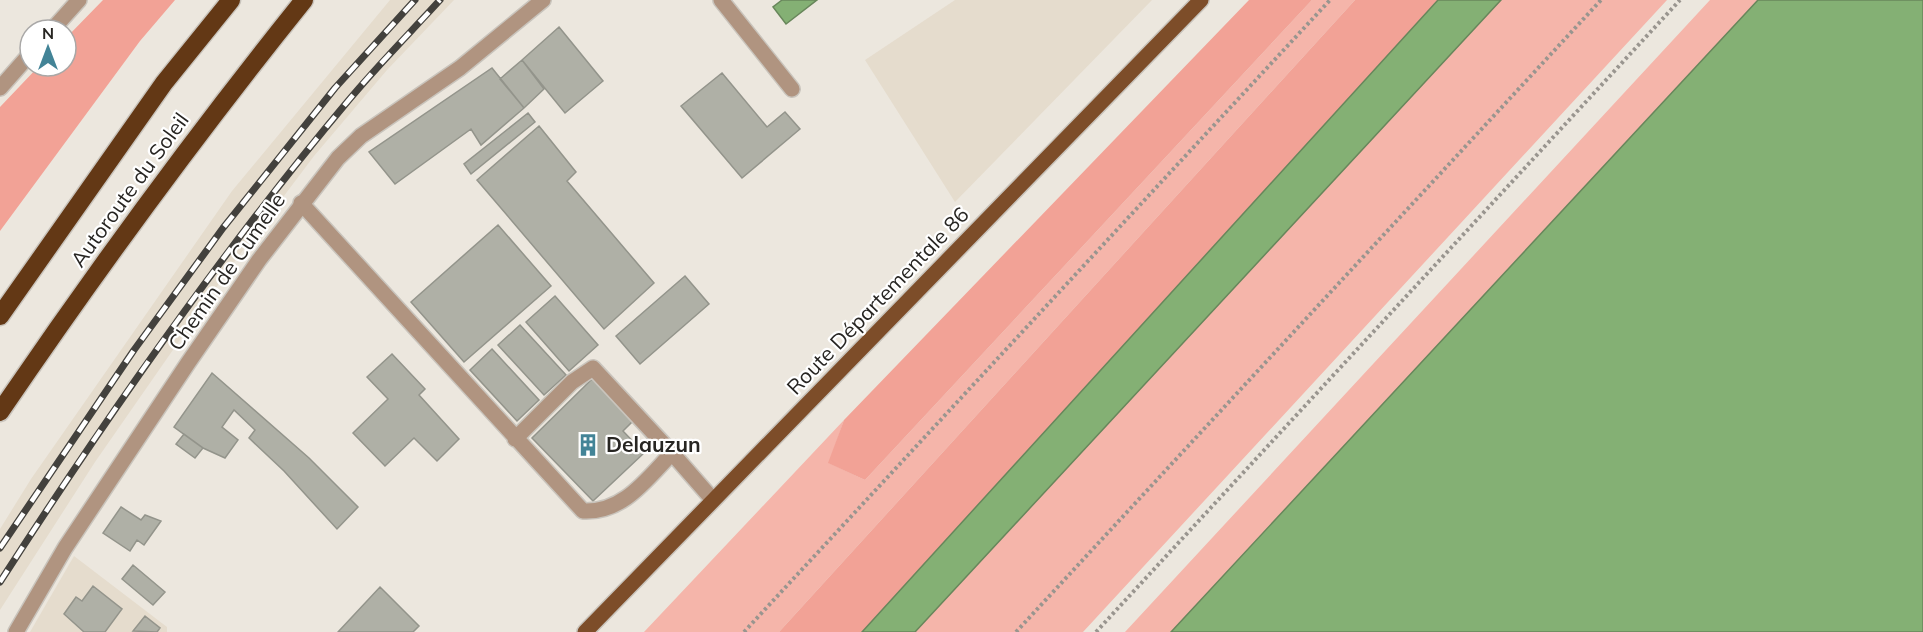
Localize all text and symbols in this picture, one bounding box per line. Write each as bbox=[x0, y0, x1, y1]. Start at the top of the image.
north arrow bbox=[18, 18, 78, 78]
text: N bbox=[42, 23, 54, 43]
street label: Autoroute du Soleil bbox=[65, 107, 194, 272]
street label: Chemin de Cumelle bbox=[162, 188, 290, 355]
street label: Route Départementale 86 bbox=[781, 201, 974, 400]
place label: Delauzun bbox=[606, 431, 701, 457]
building icon: Delauzun bbox=[575, 432, 601, 458]

